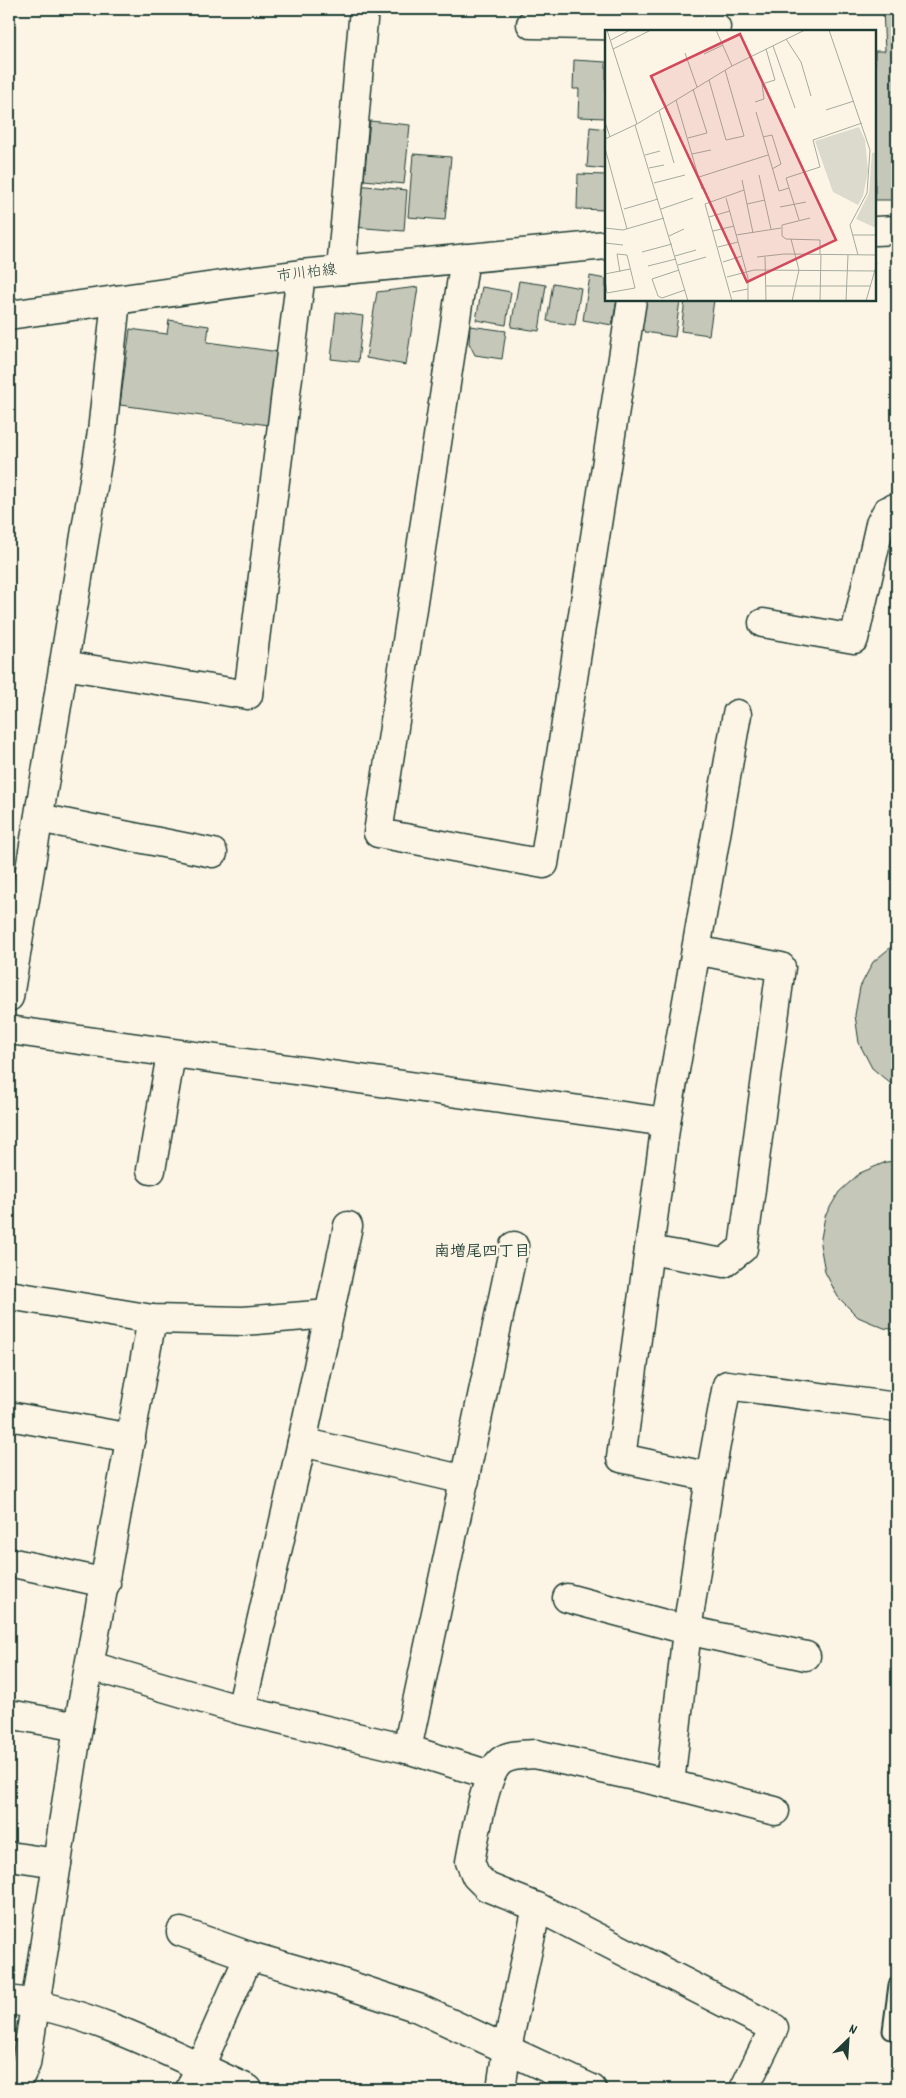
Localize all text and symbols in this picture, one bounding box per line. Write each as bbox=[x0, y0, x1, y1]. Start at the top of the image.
inset map bbox=[605, 30, 876, 301]
street label: 市川柏線 bbox=[276, 259, 338, 289]
district label: 南増尾四丁目 bbox=[434, 1241, 530, 1264]
north arrow bbox=[824, 2016, 874, 2066]
text: N bbox=[845, 2020, 860, 2041]

